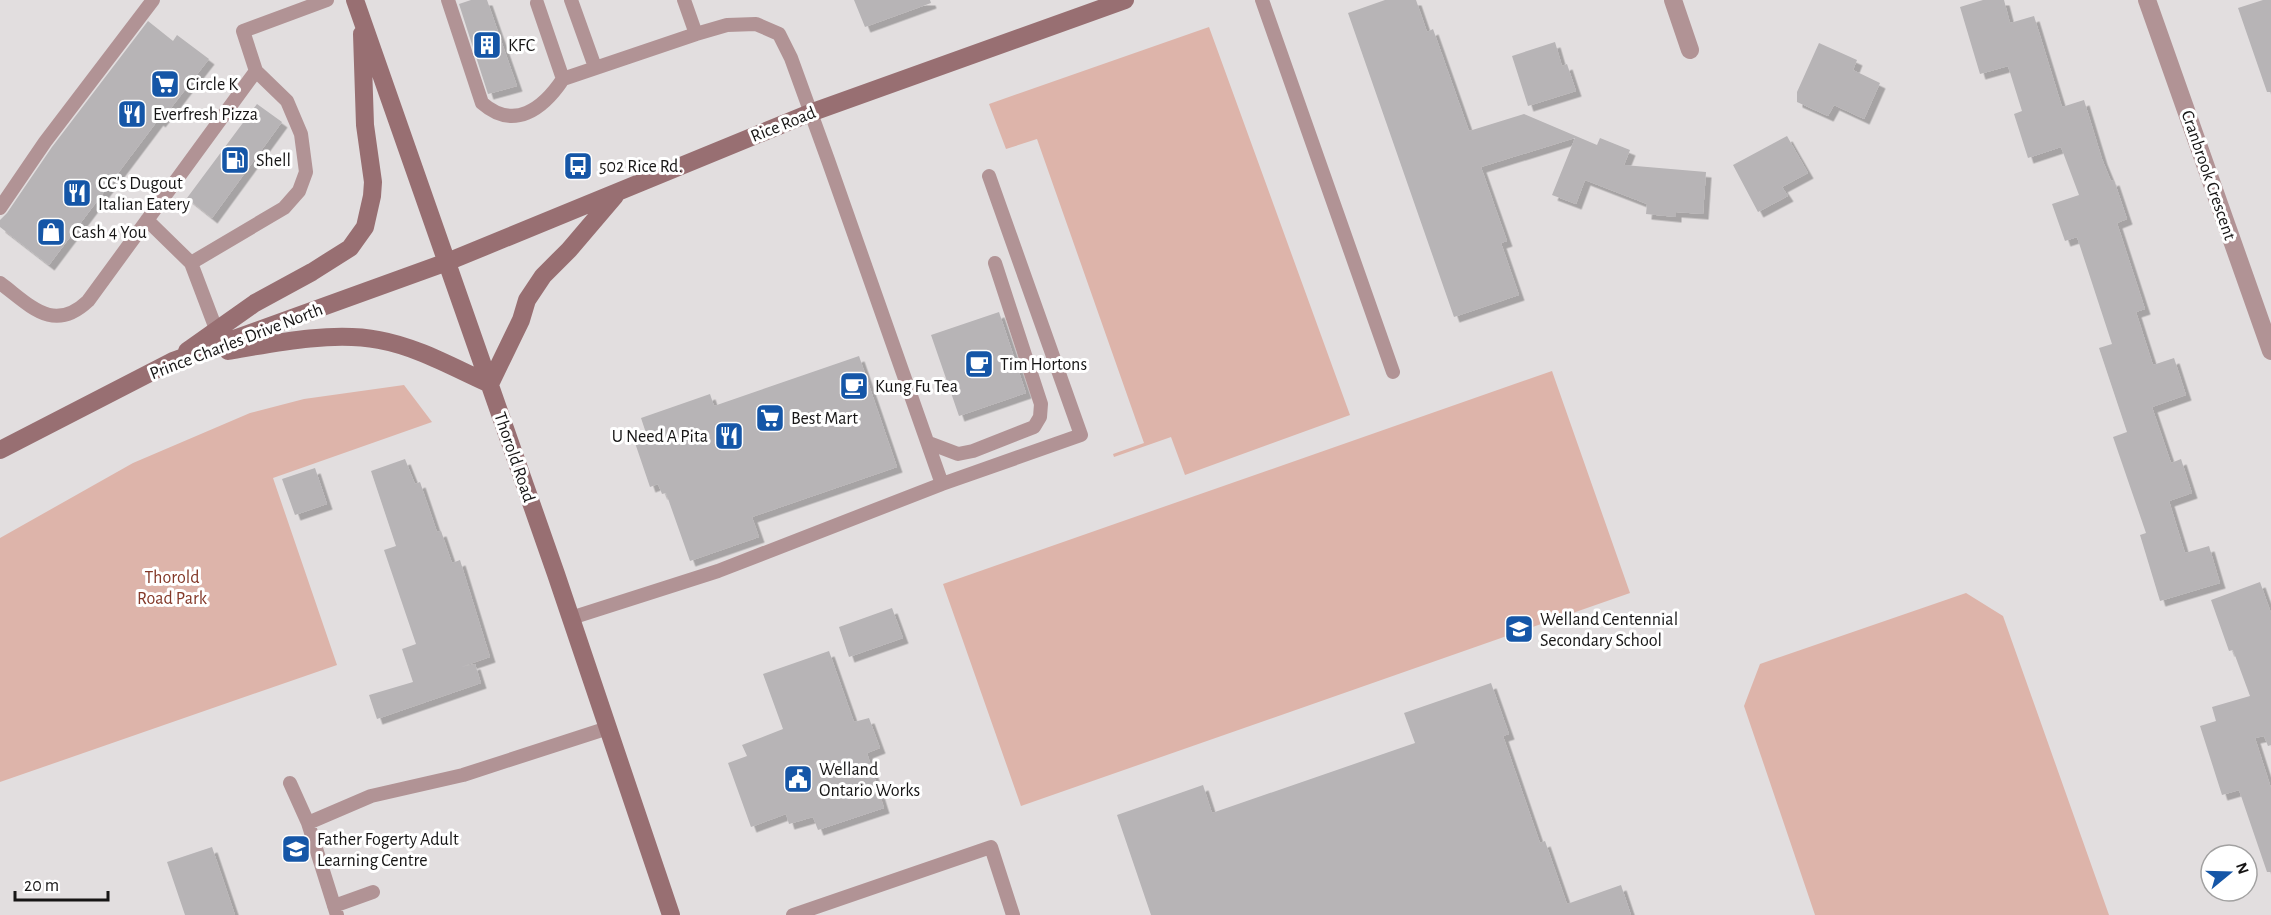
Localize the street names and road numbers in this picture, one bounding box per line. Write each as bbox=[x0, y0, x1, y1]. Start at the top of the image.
street label: Rice Road bbox=[748, 104, 818, 146]
street label: Cranbrook Crescent bbox=[2177, 108, 2239, 243]
street label: Prince Charles Drive North bbox=[147, 301, 325, 383]
street label: Thorold Road bbox=[490, 410, 538, 505]

